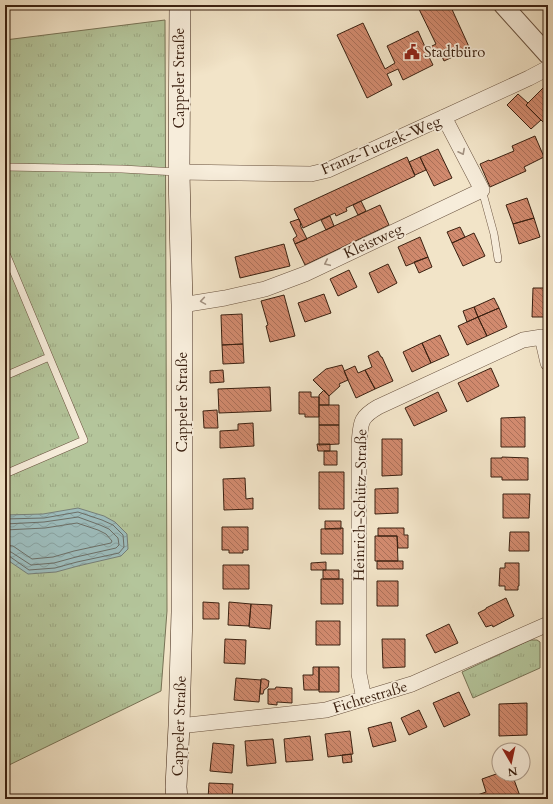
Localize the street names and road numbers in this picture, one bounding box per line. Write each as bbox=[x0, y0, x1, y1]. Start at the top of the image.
street label: Cappeler Straße bbox=[169, 27, 189, 128]
street label: Franz-Tuczek-Weg bbox=[318, 110, 445, 179]
street label: Kleistweg bbox=[340, 218, 406, 263]
street label: Cappeler Straße bbox=[172, 351, 192, 452]
street label: Heinrich-Schütz-Straße bbox=[349, 428, 371, 581]
street label: Cappeler Straße bbox=[167, 675, 191, 777]
street label: Fichtestraße bbox=[330, 676, 410, 718]

